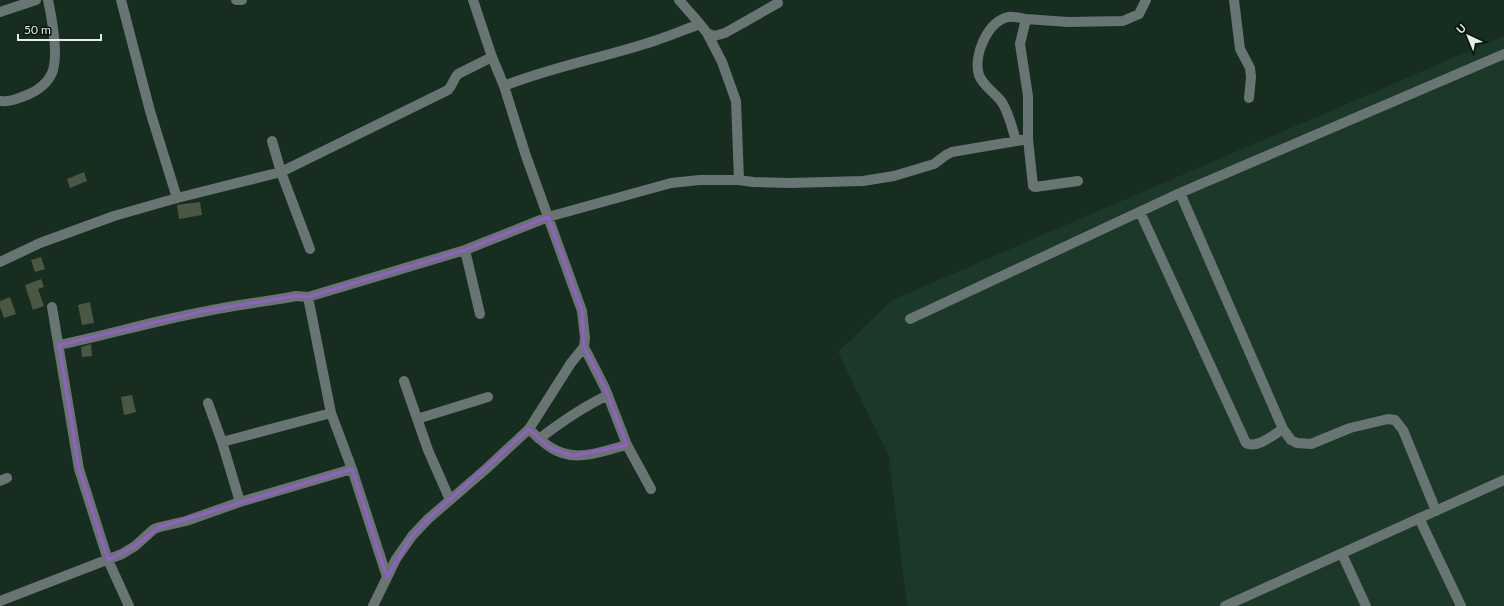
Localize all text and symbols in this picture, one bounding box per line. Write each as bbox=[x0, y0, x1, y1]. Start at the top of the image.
scale bar bbox=[18, 16, 101, 42]
north arrow bbox=[1448, 16, 1488, 56]
text: U bbox=[1453, 21, 1468, 36]
text: 50 m bbox=[24, 22, 51, 37]

